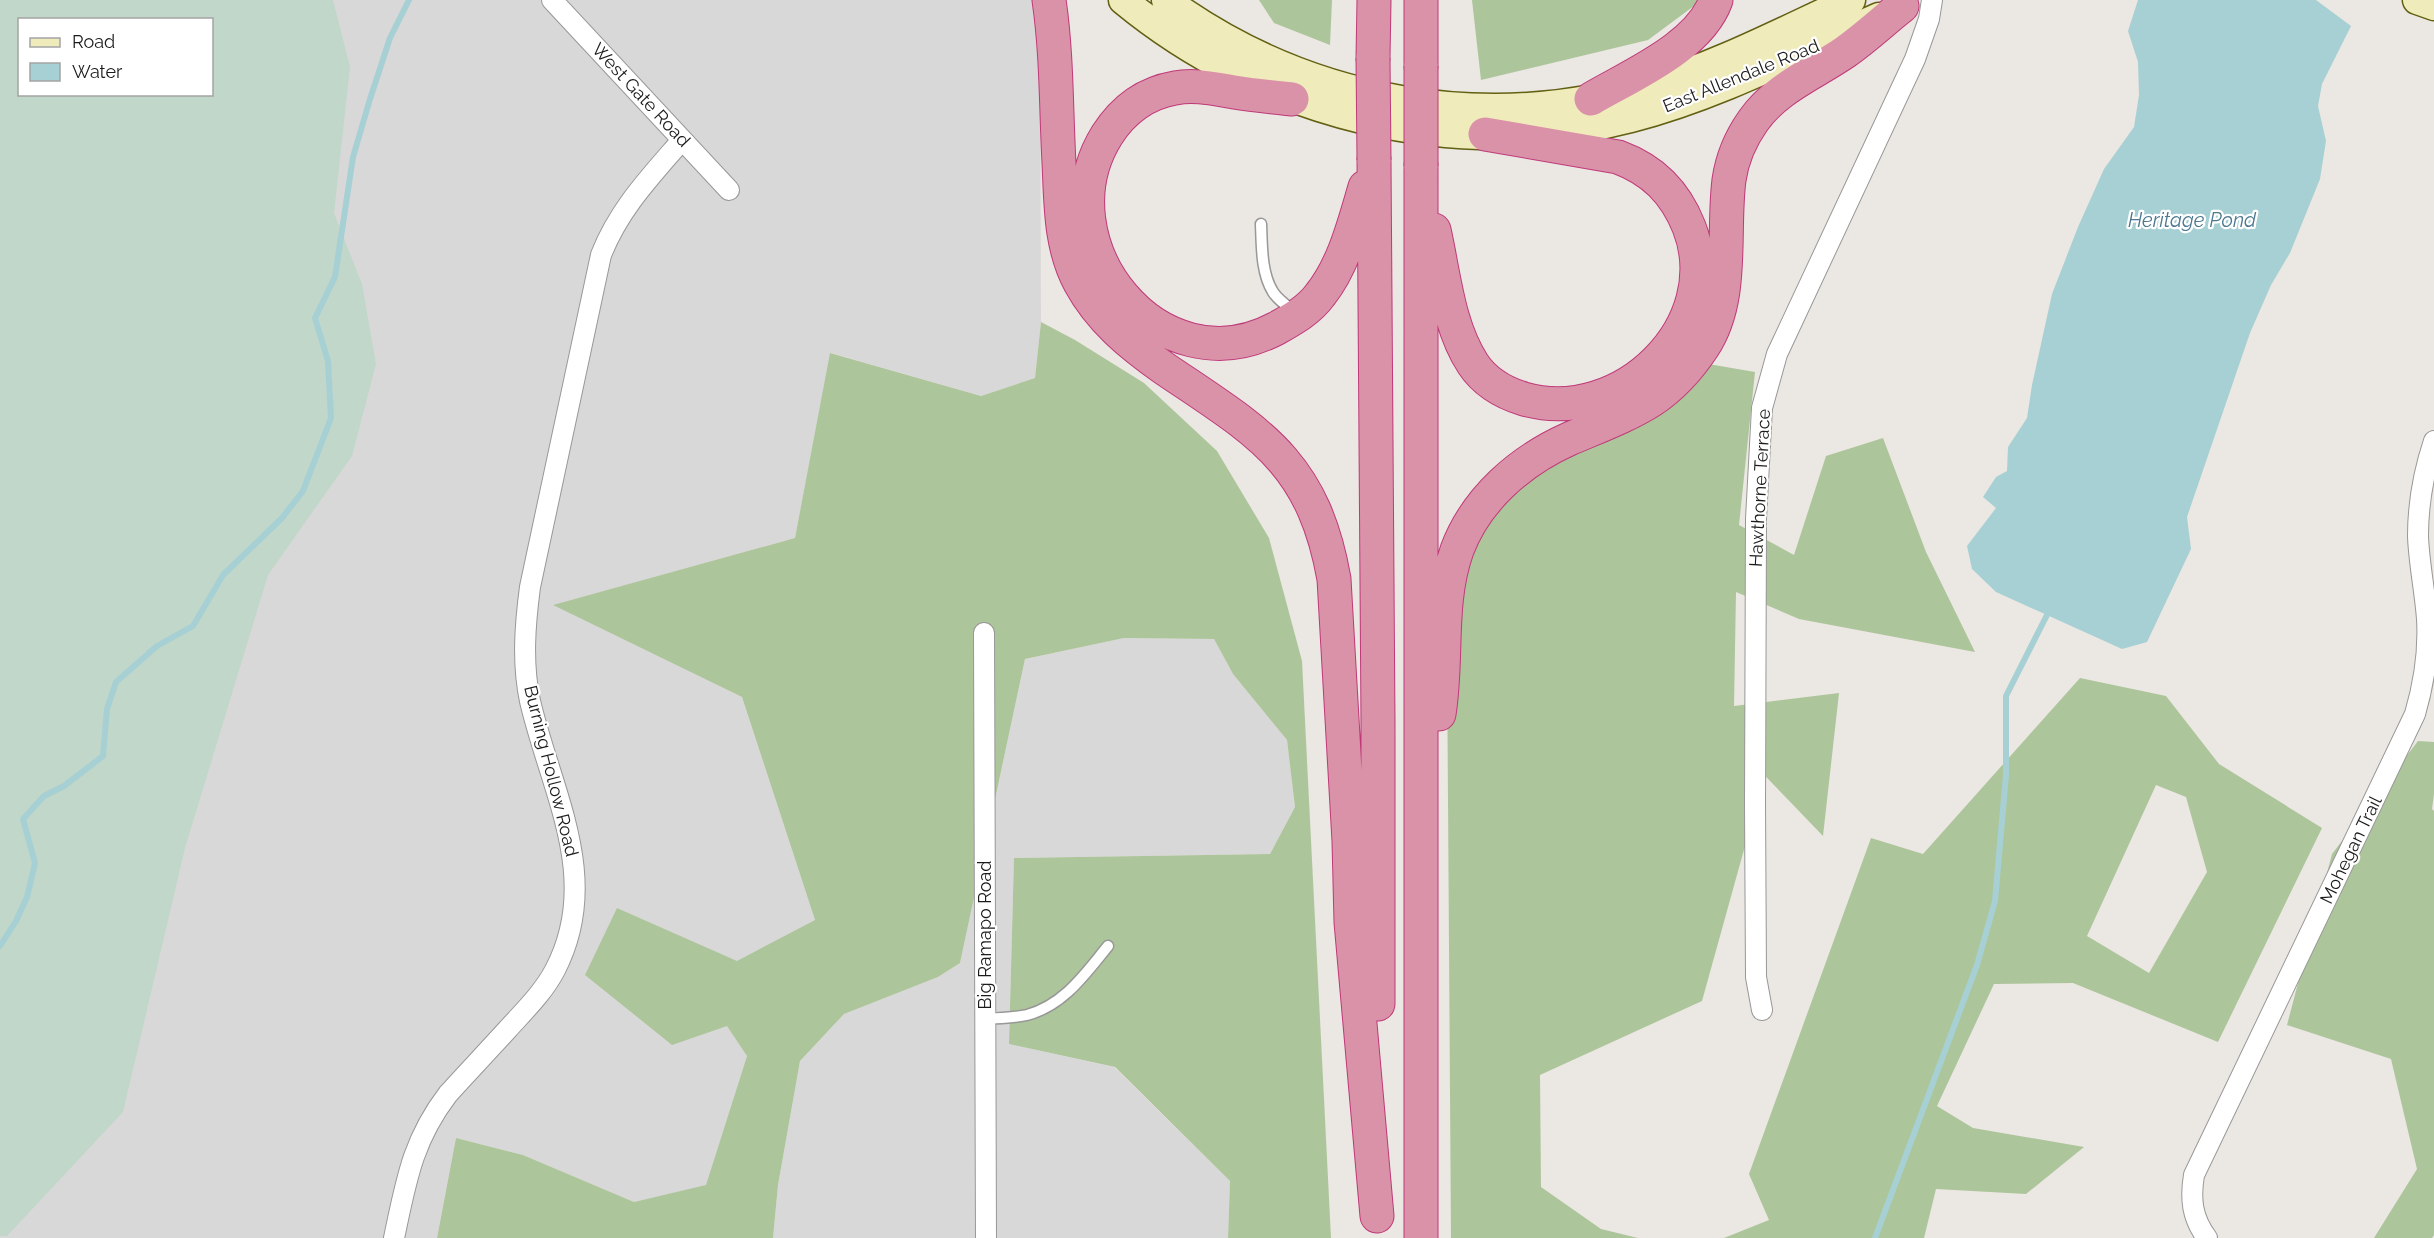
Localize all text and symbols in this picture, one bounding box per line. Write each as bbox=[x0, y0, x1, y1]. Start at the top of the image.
legend bbox=[18, 18, 213, 96]
text: Road bbox=[72, 31, 115, 52]
street label: East Allendale Road bbox=[1660, 35, 1822, 117]
street label: West Gate Road bbox=[588, 38, 695, 151]
text: Water bbox=[72, 61, 123, 82]
water label: Heritage Pond bbox=[2128, 208, 2257, 232]
street label: Hawthorne Terrace bbox=[1745, 408, 1774, 568]
street label: Burning Hollow Road bbox=[520, 683, 583, 859]
street label: Mohegan Trail bbox=[2315, 792, 2386, 907]
street label: Big Ramapo Road bbox=[974, 861, 995, 1009]

